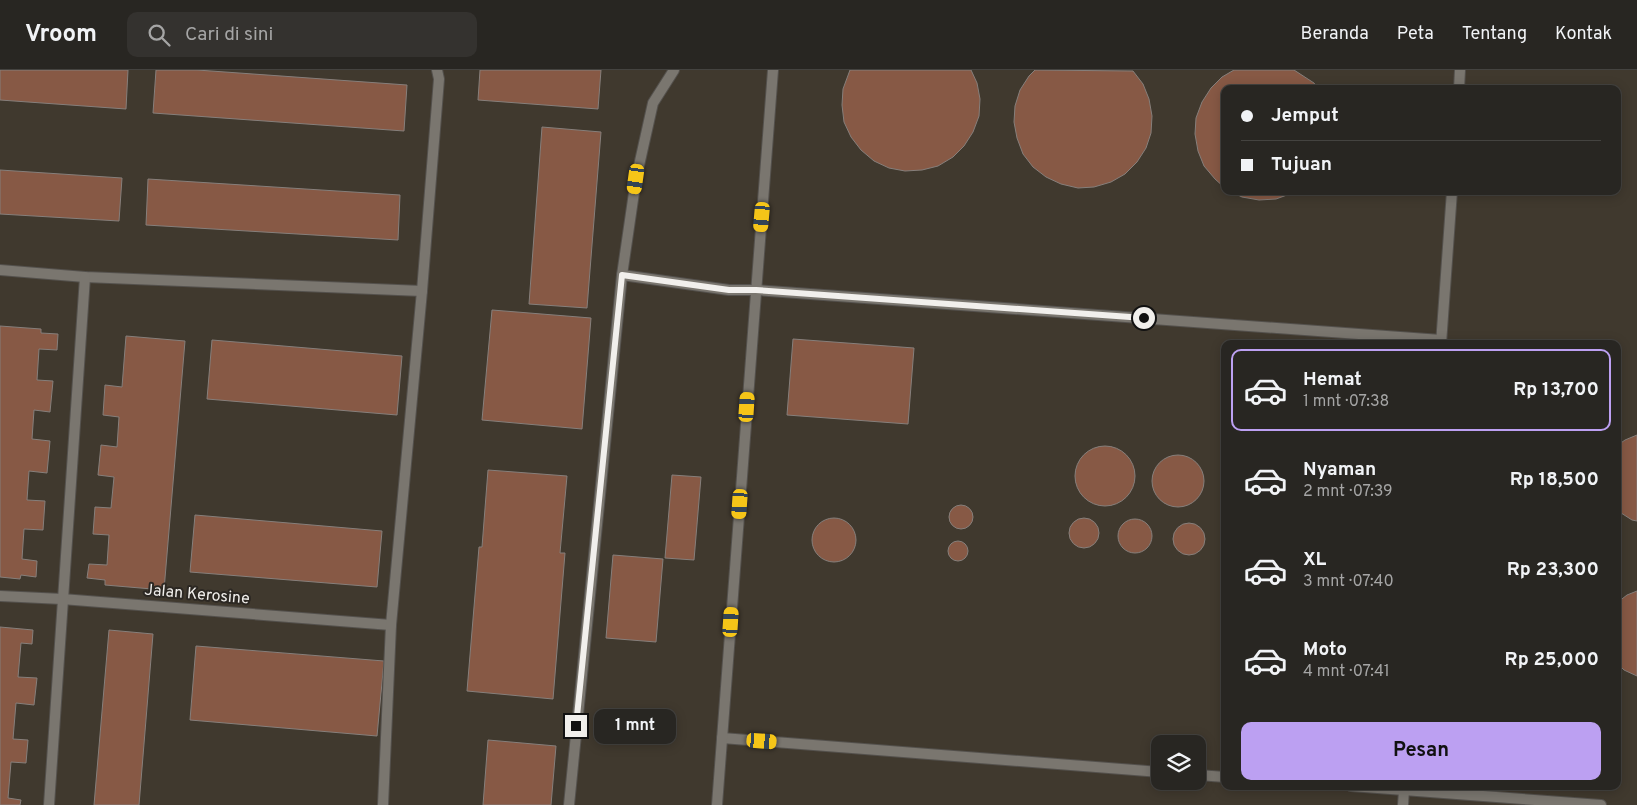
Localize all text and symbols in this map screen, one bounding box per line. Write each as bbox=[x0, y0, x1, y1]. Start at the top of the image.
search box bbox=[127, 12, 477, 57]
text: Vroom bbox=[25, 20, 97, 50]
icon: search bbox=[145, 21, 173, 49]
text: Cari di sini bbox=[185, 23, 273, 47]
text: Beranda bbox=[1300, 23, 1369, 46]
text: Peta bbox=[1397, 23, 1434, 46]
text: Tentang bbox=[1462, 23, 1527, 46]
text: Kontak bbox=[1555, 23, 1612, 46]
text: Jemput bbox=[1271, 104, 1339, 128]
text: Tujuan bbox=[1271, 153, 1332, 177]
car bbox=[626, 163, 645, 195]
car bbox=[753, 201, 770, 233]
route start bbox=[1133, 307, 1155, 329]
icon: car bbox=[1243, 368, 1288, 413]
text: Hemat bbox=[1303, 368, 1362, 392]
text: Rp 13,700 bbox=[1513, 378, 1599, 402]
car bbox=[738, 392, 755, 422]
text: 1 mnt · 07:38 bbox=[1303, 392, 1389, 412]
icon: car bbox=[1243, 458, 1288, 503]
text: Nyaman bbox=[1303, 458, 1376, 482]
text: Rp 18,500 bbox=[1510, 468, 1599, 492]
text: 2 mnt · 07:39 bbox=[1303, 482, 1393, 502]
car bbox=[731, 489, 748, 519]
icon: car bbox=[1243, 548, 1288, 593]
text: XL bbox=[1303, 548, 1326, 572]
text: Rp 23,300 bbox=[1507, 558, 1599, 582]
text: 3 mnt · 07:40 bbox=[1303, 572, 1394, 592]
street label: Jalan Kerosine bbox=[143, 580, 251, 610]
car bbox=[722, 607, 739, 637]
icon: car bbox=[1243, 638, 1288, 683]
text: Moto bbox=[1303, 638, 1347, 662]
text: Rp 25,000 bbox=[1505, 648, 1599, 672]
text: 4 mnt · 07:41 bbox=[1303, 662, 1390, 682]
callout: 1 mnt bbox=[594, 708, 676, 744]
route end bbox=[565, 715, 587, 737]
text: 1 mnt bbox=[615, 716, 655, 736]
button: Pesan bbox=[1241, 722, 1601, 780]
car bbox=[746, 732, 777, 750]
map controls bbox=[1151, 735, 1206, 790]
button: layers bbox=[1151, 735, 1206, 790]

